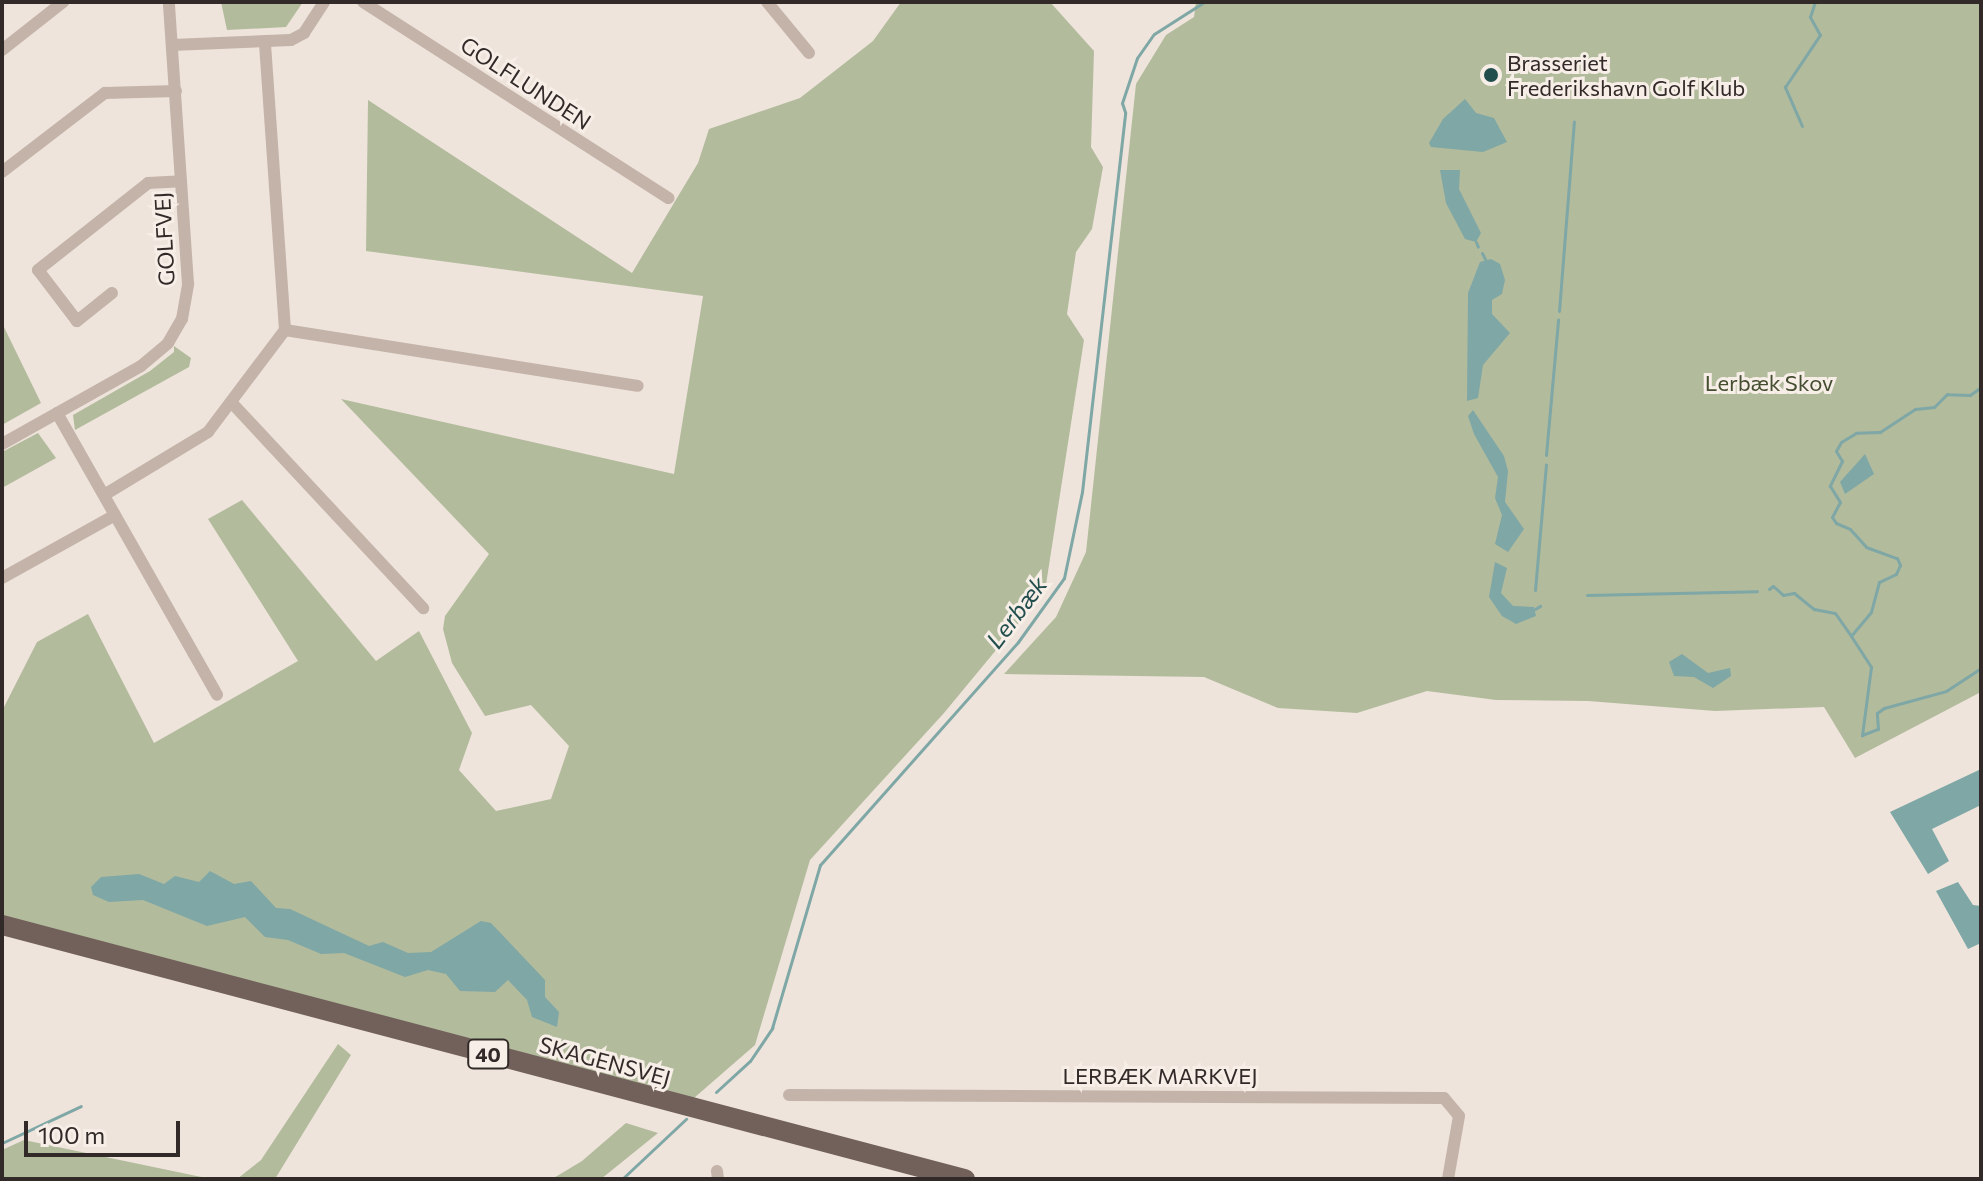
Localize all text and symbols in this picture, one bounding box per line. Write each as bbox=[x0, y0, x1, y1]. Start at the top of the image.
street label: GOLFLUNDEN bbox=[456, 31, 596, 135]
place label: Brasseriet Frederikshavn Golf Klub bbox=[1507, 49, 1745, 100]
marker: Brasseriet Frederikshavn Golf Klub bbox=[1482, 66, 1500, 84]
street label: GOLFVEJ bbox=[148, 191, 180, 287]
park label: Lerbæk Skov bbox=[1705, 370, 1833, 396]
water label: Lerbæk bbox=[980, 570, 1052, 654]
street label: SKAGENSVEJ bbox=[536, 1031, 674, 1091]
road number: 40 bbox=[466, 1038, 510, 1070]
street label: LERBÆK MARKVEJ bbox=[1062, 1063, 1258, 1089]
scale bar bbox=[28, 1105, 184, 1155]
text: 100 m bbox=[38, 1120, 105, 1149]

